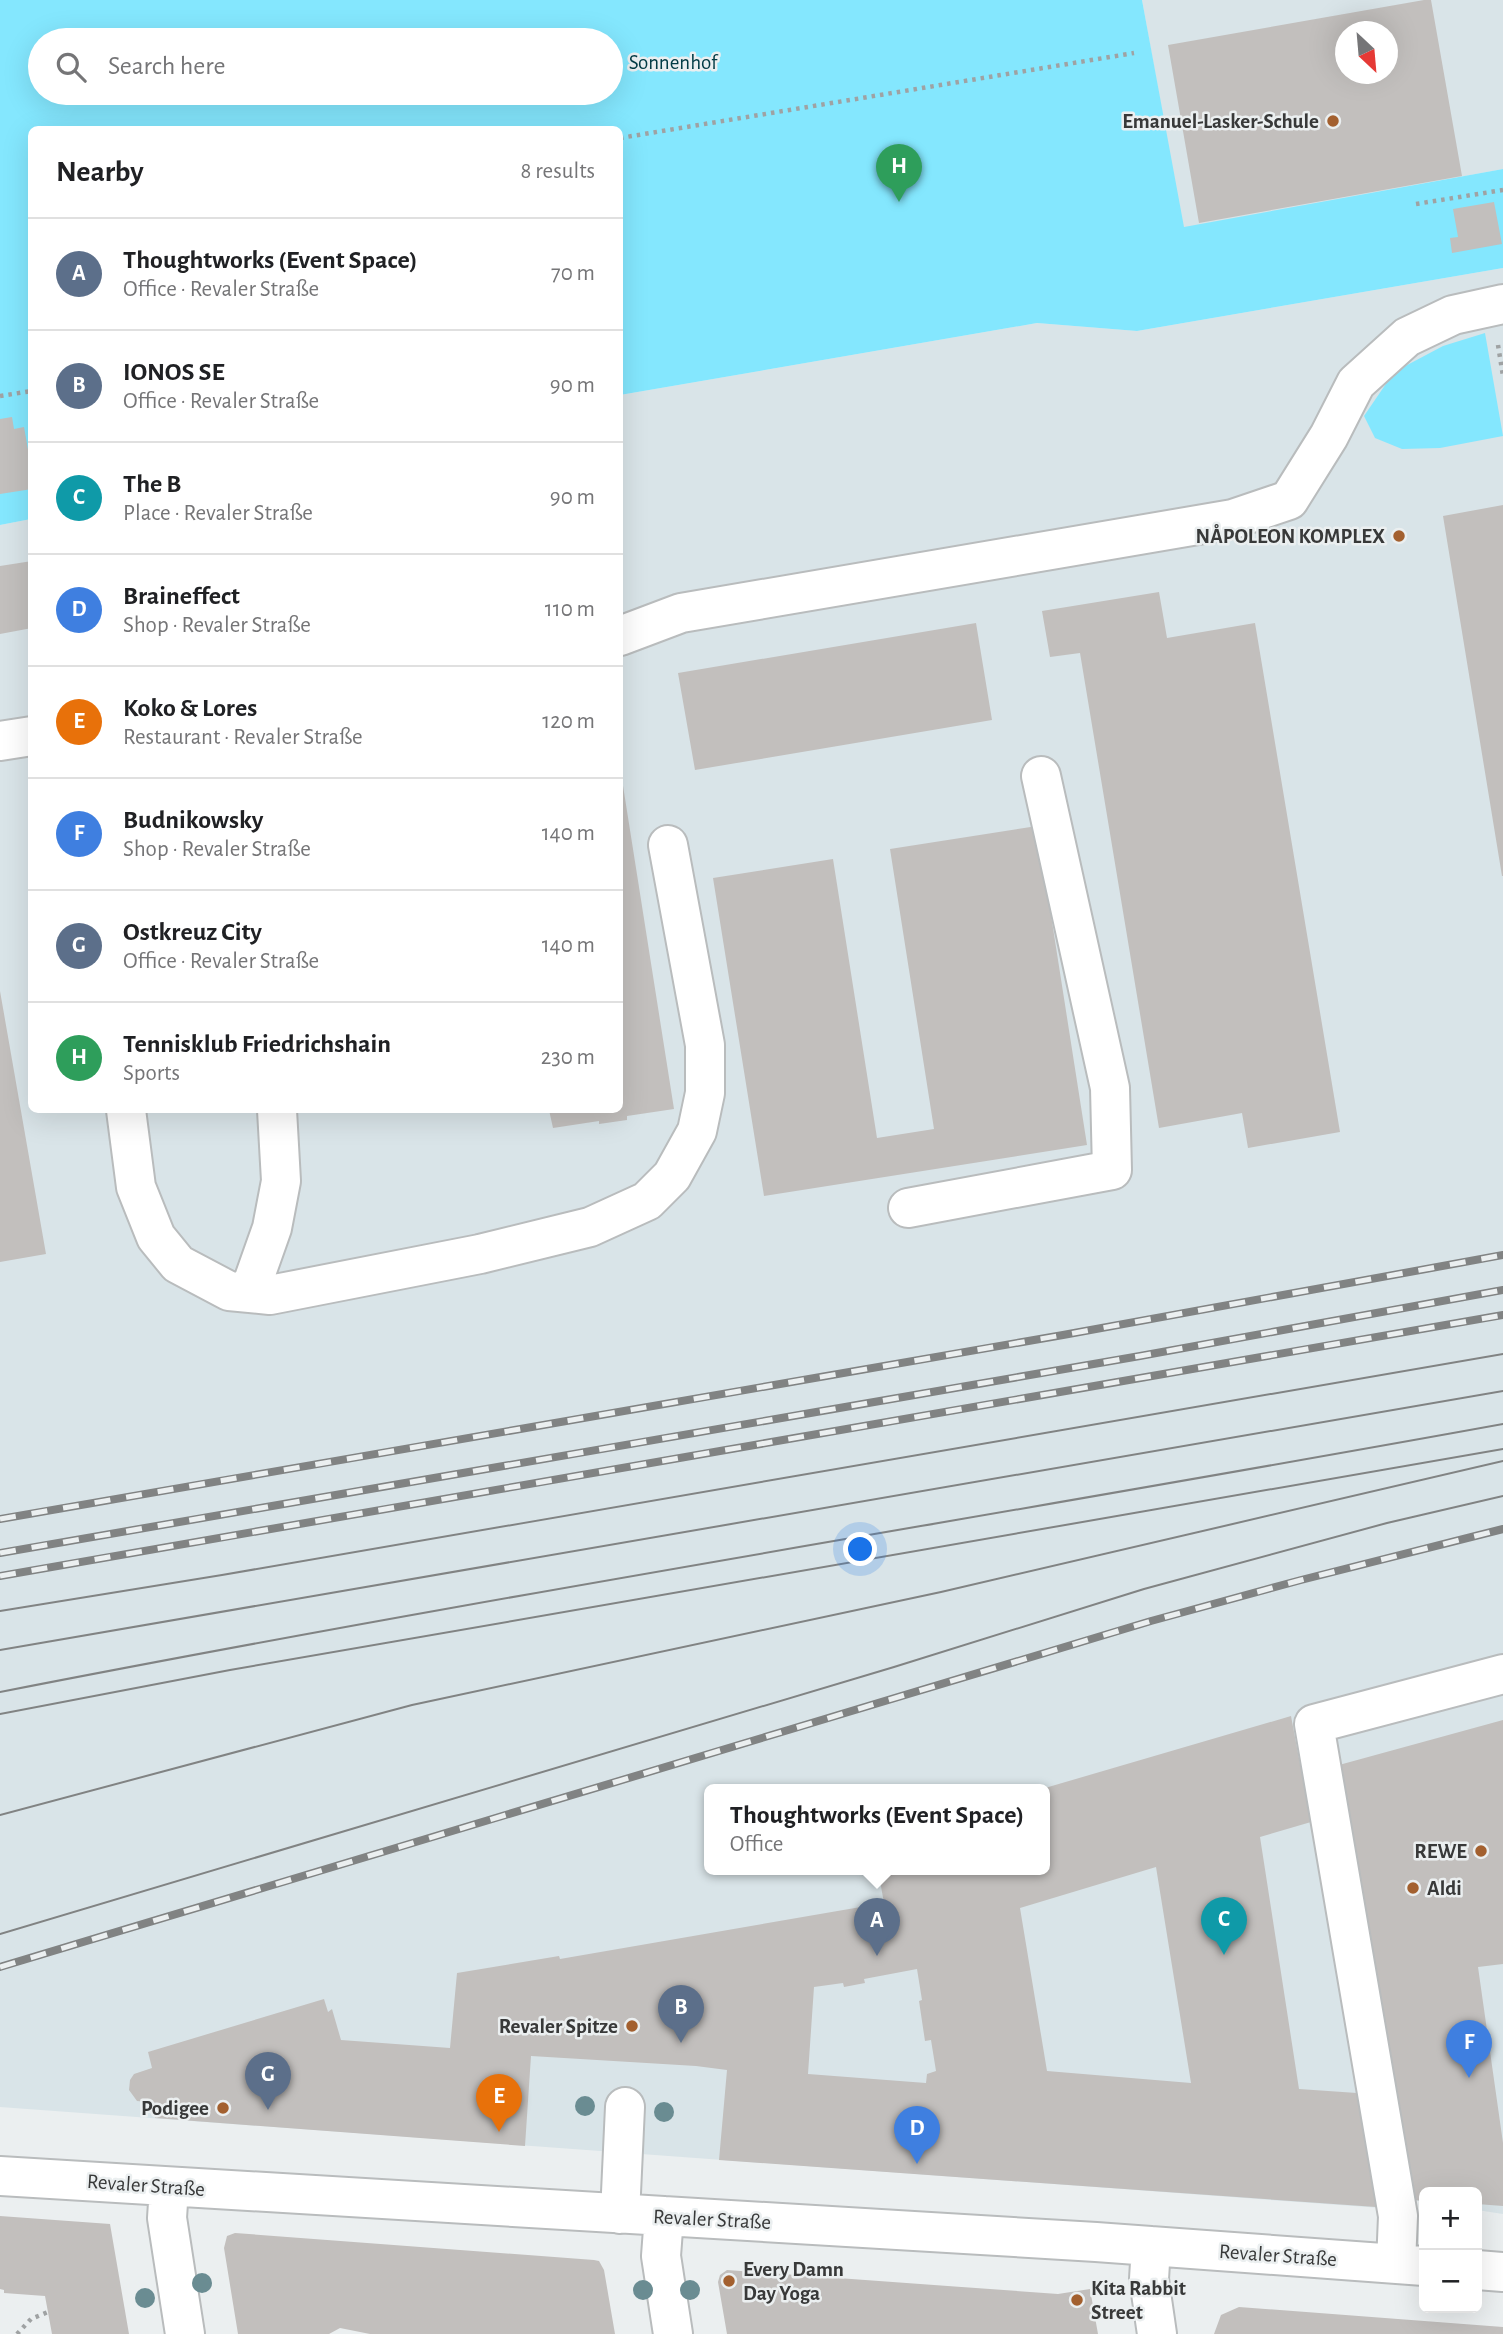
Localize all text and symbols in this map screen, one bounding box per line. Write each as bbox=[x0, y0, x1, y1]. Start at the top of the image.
north arrow bbox=[1335, 21, 1398, 84]
search box bbox=[28, 28, 623, 105]
icon: search bbox=[52, 48, 90, 86]
park label: Sonnenhof bbox=[629, 52, 719, 73]
text: Search here bbox=[108, 53, 226, 79]
place label: Emanuel-Lasker-Schule bbox=[1122, 111, 1319, 132]
marker: Emanuel-Lasker-Schule bbox=[1325, 113, 1341, 129]
pin: H bbox=[876, 144, 922, 202]
text: Nearby bbox=[56, 157, 144, 187]
text: 8 results bbox=[521, 160, 595, 183]
text: Thoughtworks (Event Space) bbox=[123, 247, 418, 273]
text: A bbox=[72, 262, 86, 285]
text: 70 m bbox=[551, 262, 595, 285]
text: Office · Revaler Straße bbox=[123, 278, 319, 301]
text: IONOS SE bbox=[123, 359, 225, 385]
text: B bbox=[72, 374, 86, 397]
text: 90 m bbox=[550, 374, 595, 397]
text: Office · Revaler Straße bbox=[123, 390, 319, 413]
text: The B bbox=[123, 471, 181, 497]
text: C bbox=[73, 486, 85, 509]
text: 90 m bbox=[550, 486, 595, 509]
text: Place · Revaler Straße bbox=[123, 502, 313, 525]
place label: NÅPOLEON KOMPLEX bbox=[1196, 524, 1385, 547]
marker: NÅPOLEON KOMPLEX bbox=[1391, 528, 1407, 544]
text: Braineffect bbox=[123, 583, 240, 609]
text: D bbox=[71, 598, 87, 621]
text: 110 m bbox=[545, 598, 595, 621]
text: Shop · Revaler Straße bbox=[123, 614, 311, 637]
text: Koko & Lores bbox=[123, 695, 257, 721]
text: E bbox=[73, 710, 85, 733]
text: 120 m bbox=[542, 710, 595, 733]
text: Restaurant · Revaler Straße bbox=[123, 726, 363, 749]
text: Budnikowsky bbox=[123, 807, 263, 833]
text: F bbox=[74, 822, 84, 845]
text: 140 m bbox=[542, 822, 595, 845]
text: Shop · Revaler Straße bbox=[123, 838, 311, 861]
text: Ostkreuz City bbox=[123, 919, 262, 945]
text: G bbox=[72, 934, 86, 957]
text: 140 m bbox=[542, 934, 595, 957]
text: Office · Revaler Straße bbox=[123, 950, 319, 973]
text: Tennisklub Friedrichshain bbox=[123, 1031, 391, 1057]
text: H bbox=[71, 1046, 87, 1069]
text: 230 m bbox=[541, 1046, 595, 1069]
text: Sports bbox=[123, 1062, 180, 1085]
your location bbox=[843, 1532, 877, 1566]
popup bbox=[704, 1784, 1050, 1875]
text: Thoughtworks (Event Space) bbox=[730, 1802, 1024, 1828]
text: Office bbox=[730, 1833, 783, 1856]
place label: REWE bbox=[1414, 1841, 1467, 1862]
marker: REWE bbox=[1473, 1843, 1489, 1859]
place label: Aldi bbox=[1427, 1878, 1462, 1899]
marker: Aldi bbox=[1405, 1880, 1421, 1896]
pin: C bbox=[1201, 1897, 1247, 1955]
pin: A bbox=[854, 1898, 900, 1956]
pin: B bbox=[658, 1985, 704, 2043]
place label: Revaler Spitze bbox=[499, 2016, 618, 2037]
marker: Revaler Spitze bbox=[624, 2018, 640, 2034]
pin: F bbox=[1446, 2020, 1492, 2078]
pin: G bbox=[245, 2052, 291, 2110]
pin: E bbox=[476, 2074, 522, 2132]
place label: Podigee bbox=[141, 2098, 209, 2119]
marker: Podigee bbox=[215, 2100, 231, 2116]
pin: D bbox=[894, 2106, 940, 2164]
street label: Revaler Straße bbox=[86, 2171, 206, 2200]
map controls bbox=[1419, 2187, 1482, 2313]
button: + bbox=[1419, 2187, 1482, 2250]
street label: Revaler Straße bbox=[652, 2206, 772, 2233]
street label: Revaler Straße bbox=[1218, 2241, 1338, 2270]
button: − bbox=[1419, 2250, 1482, 2313]
place label: Every Damn Day Yoga bbox=[743, 2259, 844, 2304]
marker: Every Damn Day Yoga bbox=[721, 2273, 737, 2289]
place label: Kita Rabbit Street bbox=[1091, 2278, 1186, 2323]
marker: Kita Rabbit Street bbox=[1069, 2292, 1085, 2308]

